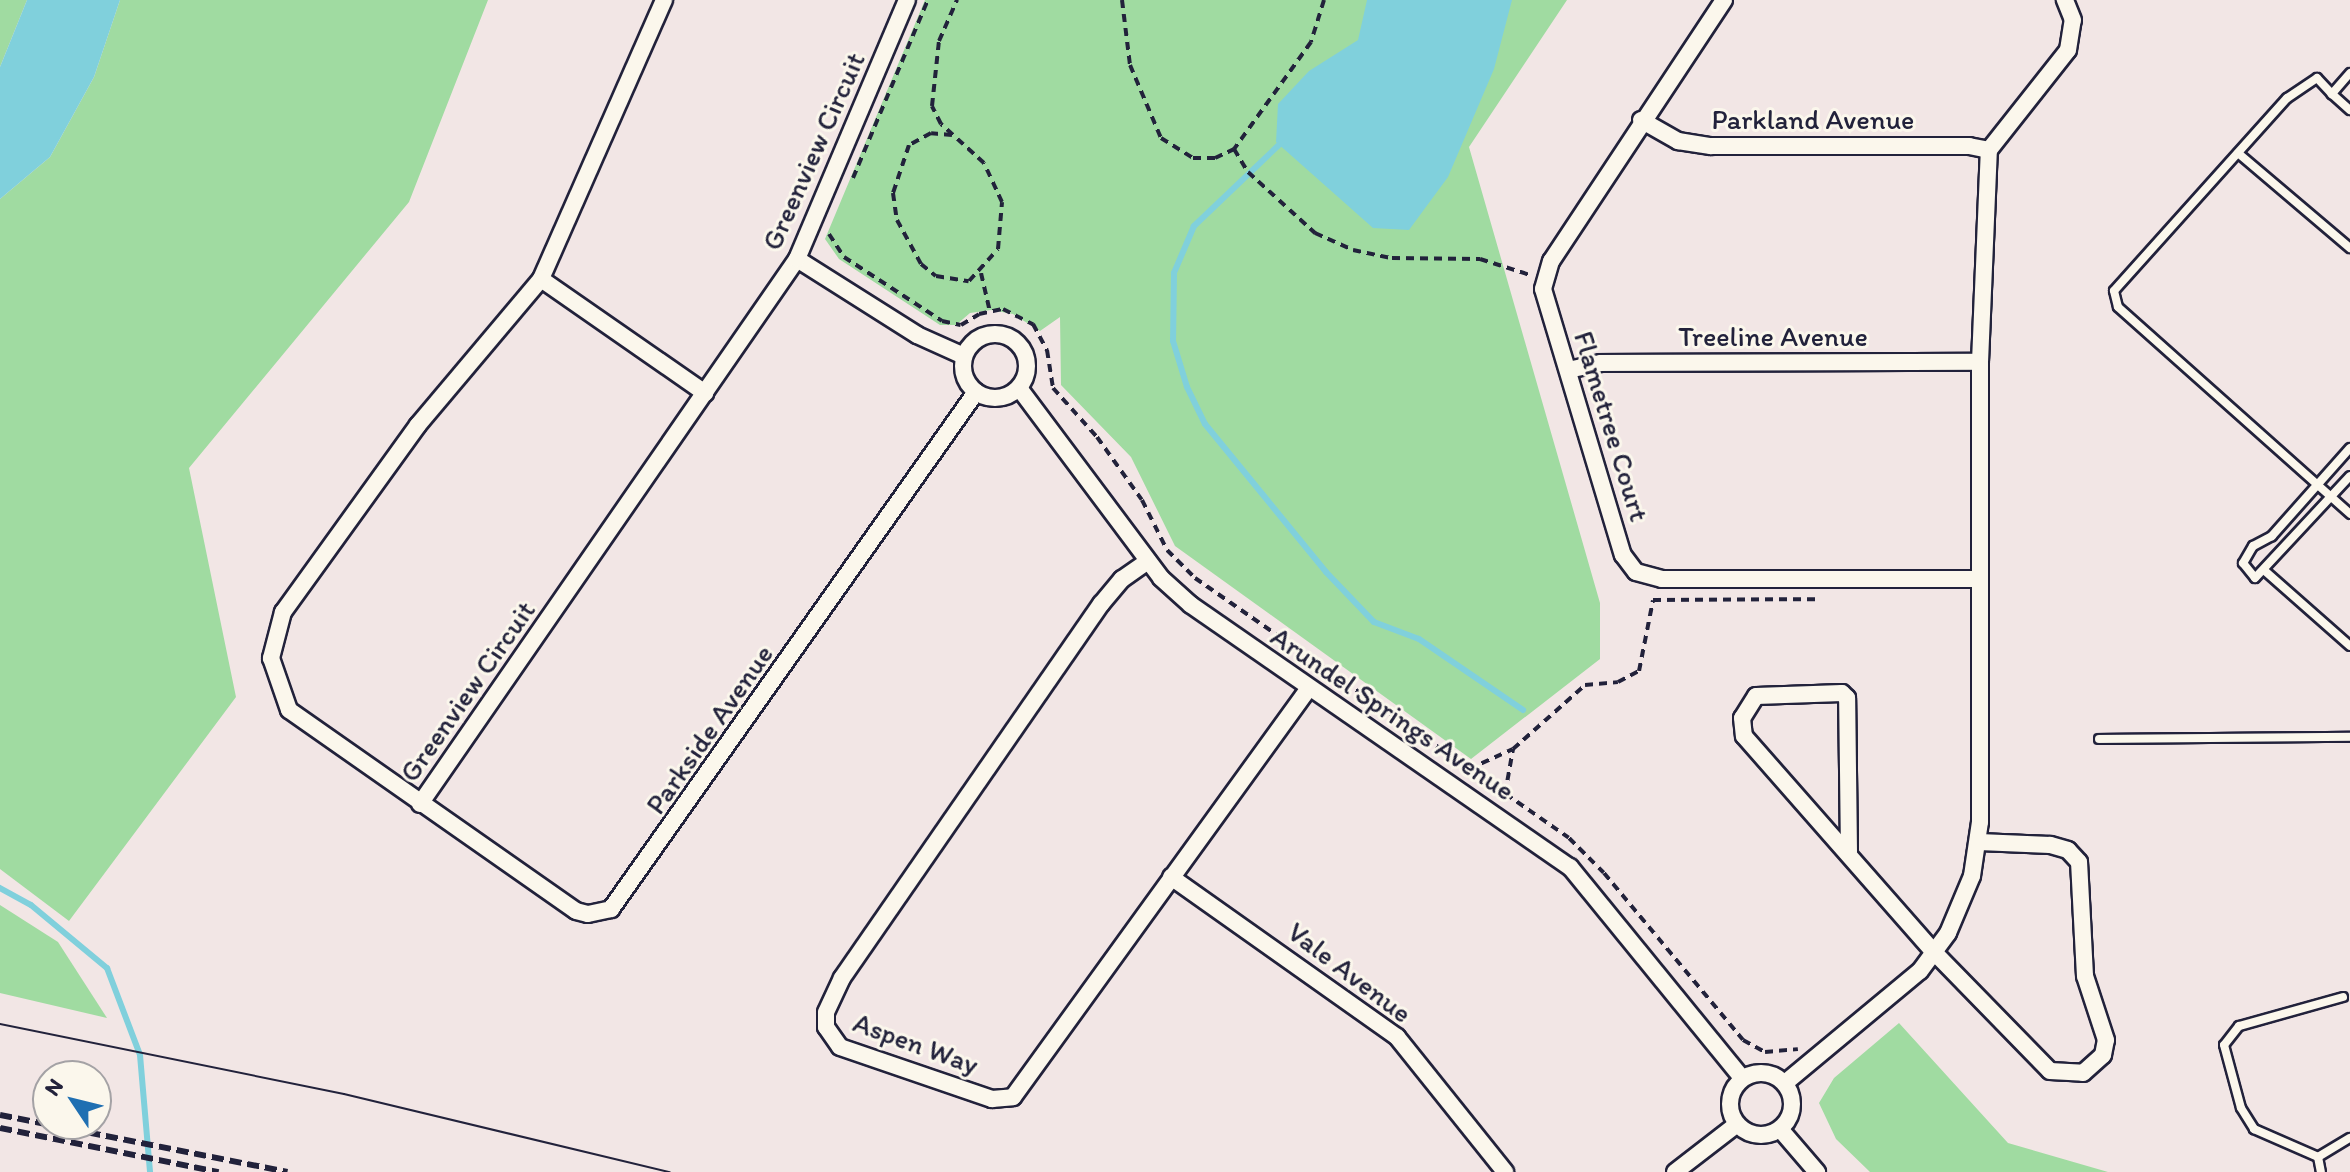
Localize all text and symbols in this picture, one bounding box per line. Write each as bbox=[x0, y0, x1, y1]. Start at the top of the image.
street label: Greenview Circuit bbox=[754, 47, 872, 255]
street label: Parkland Avenue bbox=[1712, 102, 1914, 136]
street label: Treeline Avenue bbox=[1678, 319, 1868, 353]
street label: Flametree Court bbox=[1567, 327, 1657, 525]
street label: Greenview Circuit bbox=[392, 594, 542, 788]
street label: Arundel Springs Avenue bbox=[1265, 619, 1521, 807]
street label: Parkside Avenue bbox=[639, 638, 779, 820]
street label: Vale Avenue bbox=[1282, 915, 1418, 1029]
street label: Aspen Way bbox=[849, 1005, 983, 1081]
north arrow bbox=[32, 1060, 112, 1140]
text: N bbox=[38, 1073, 69, 1101]

